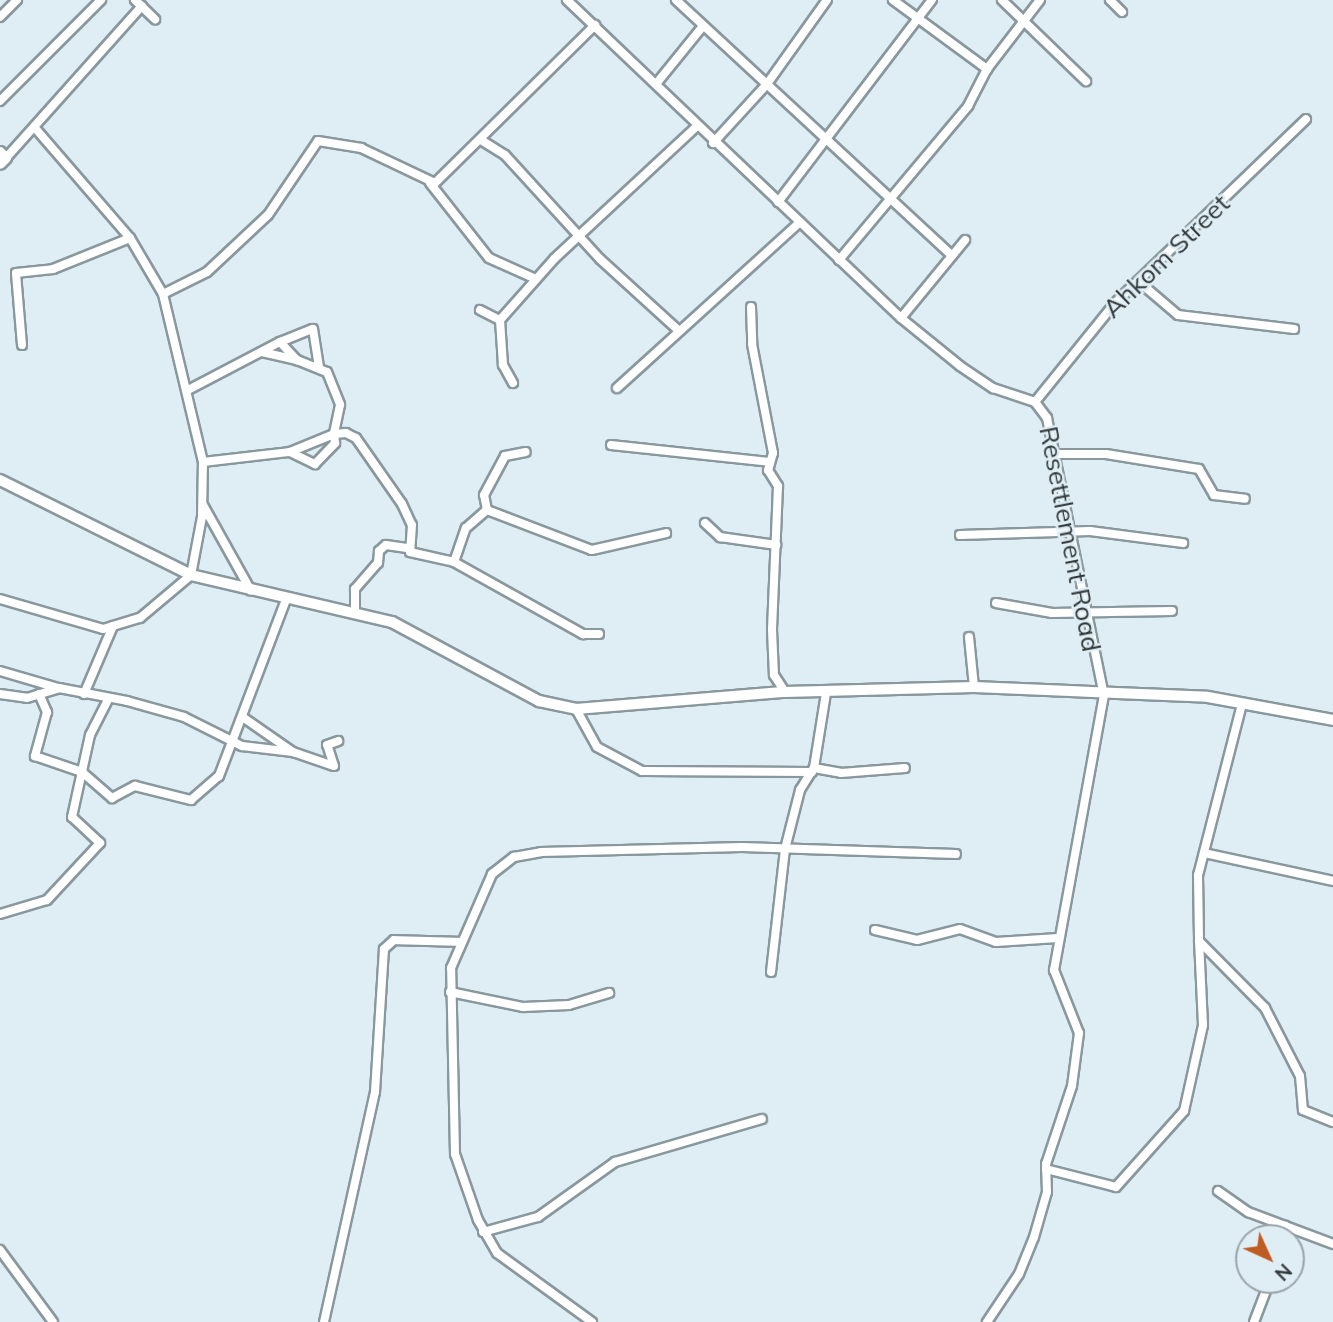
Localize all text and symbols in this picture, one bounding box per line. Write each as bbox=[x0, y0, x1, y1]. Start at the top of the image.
street label: Ahkom Street bbox=[1096, 188, 1236, 324]
street label: Resettlement Road bbox=[1033, 424, 1107, 654]
north arrow bbox=[1235, 1224, 1305, 1294]
text: N bbox=[1270, 1259, 1297, 1286]

